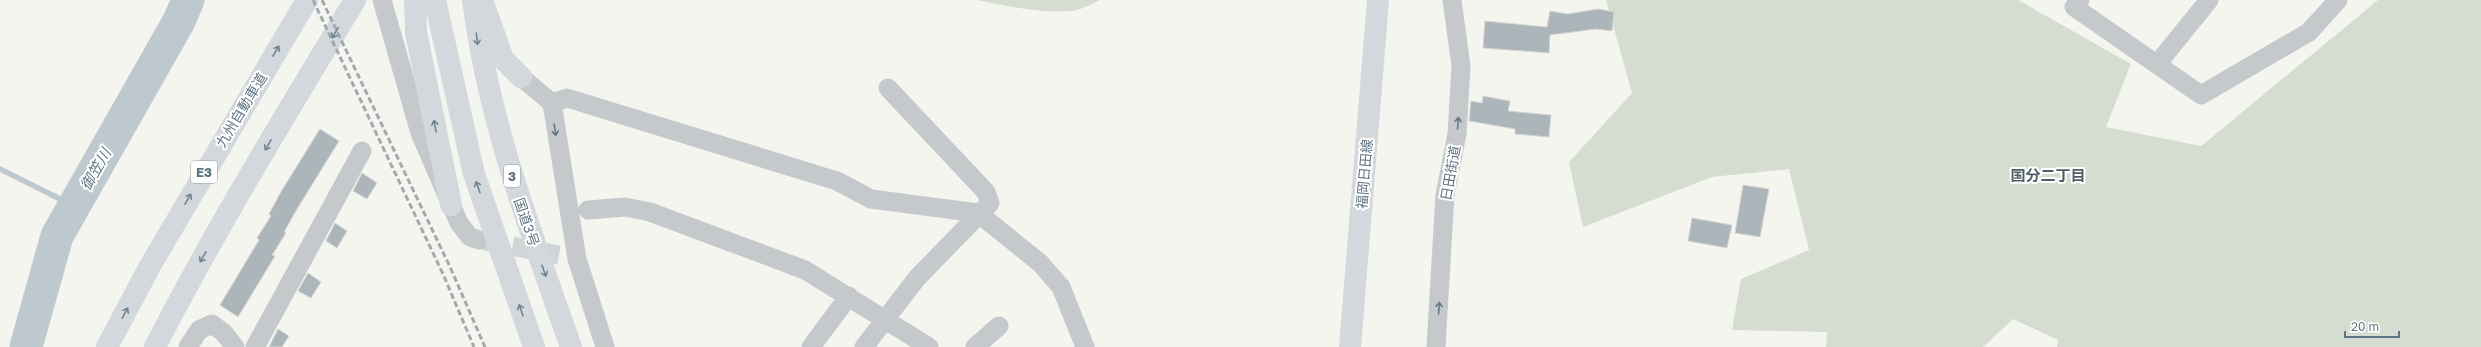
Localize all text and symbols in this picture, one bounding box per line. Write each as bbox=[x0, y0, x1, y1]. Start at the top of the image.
one-way arrow bbox=[330, 27, 338, 39]
one-way arrow bbox=[474, 32, 481, 45]
one-way arrow bbox=[272, 46, 280, 57]
street label: 九州自動車道 bbox=[212, 70, 270, 150]
one-way arrow bbox=[1454, 117, 1461, 130]
one-way arrow bbox=[430, 120, 438, 133]
one-way arrow bbox=[551, 123, 559, 136]
street label: 福岡日田線 bbox=[1352, 138, 1376, 210]
one-way arrow bbox=[263, 139, 271, 151]
water label: 御笠川 bbox=[76, 143, 115, 193]
street label: 日田街道 bbox=[1437, 144, 1463, 202]
road number: E3 bbox=[191, 161, 217, 183]
road number: 3 bbox=[504, 165, 520, 187]
district label: 国分二丁目 bbox=[2010, 166, 2086, 184]
one-way arrow bbox=[474, 182, 482, 194]
one-way arrow bbox=[185, 193, 193, 205]
street label: 国道3号 bbox=[511, 195, 543, 249]
one-way arrow bbox=[198, 251, 206, 263]
one-way arrow bbox=[541, 265, 549, 277]
one-way arrow bbox=[1435, 302, 1442, 315]
one-way arrow bbox=[517, 304, 524, 317]
one-way arrow bbox=[122, 307, 129, 319]
scale bar bbox=[2345, 313, 2399, 339]
text: 20 m bbox=[2351, 319, 2379, 334]

